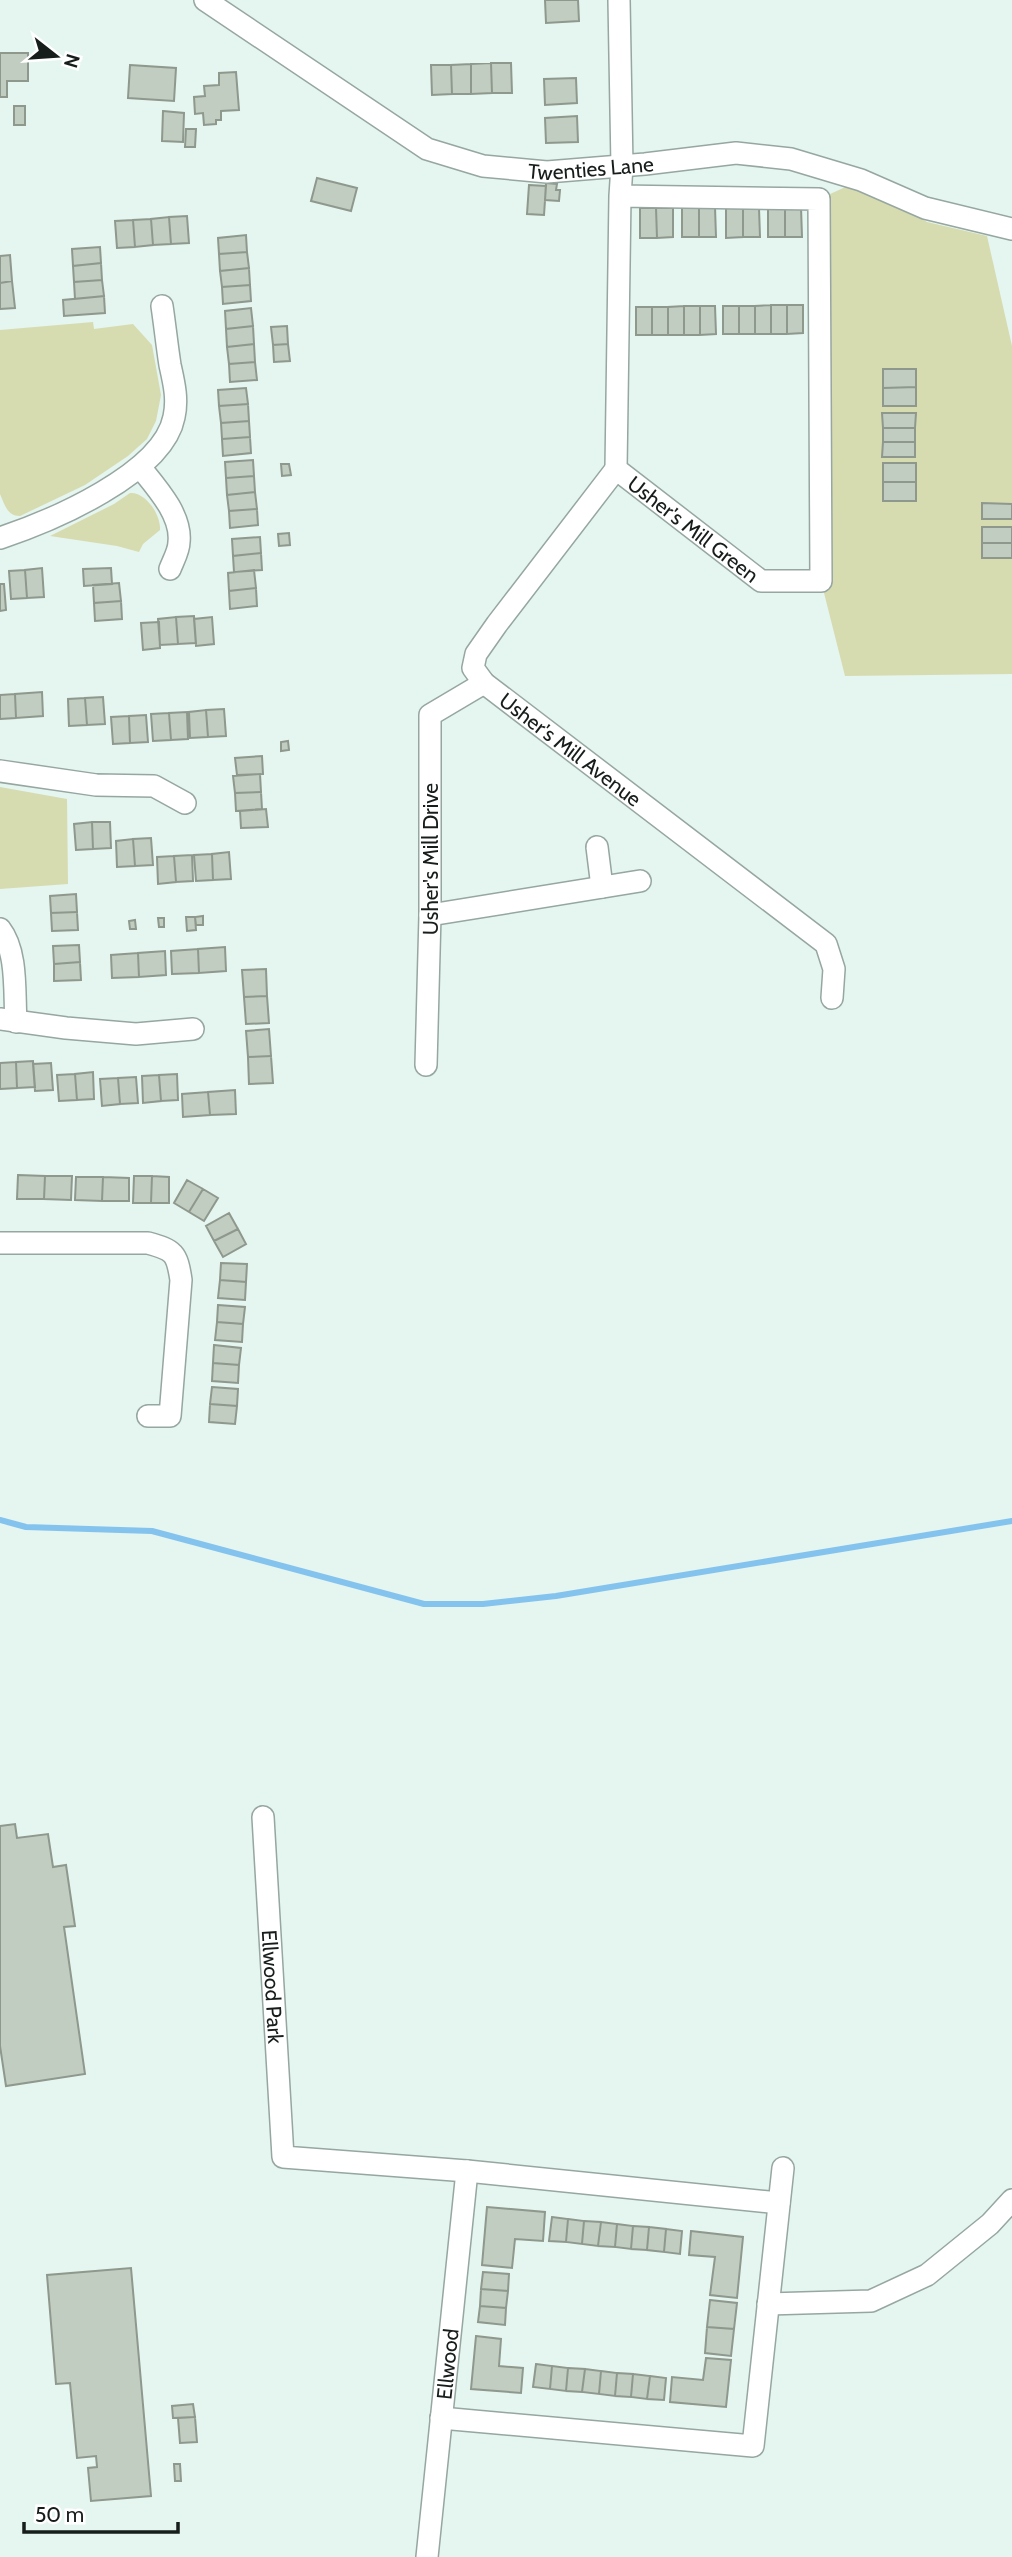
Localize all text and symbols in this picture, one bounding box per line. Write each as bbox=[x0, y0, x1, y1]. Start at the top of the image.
north arrow bbox=[21, 21, 91, 91]
text: N bbox=[59, 51, 85, 71]
street label: Twenties Lane bbox=[527, 151, 655, 185]
street label: Usher's Mill Green bbox=[623, 470, 764, 587]
street label: Usher's Mill Avenue bbox=[495, 687, 647, 811]
street label: Usher's Mill Drive bbox=[417, 783, 443, 936]
street label: Ellwood Park bbox=[257, 1929, 289, 2045]
street label: Ellwood bbox=[431, 2327, 463, 2401]
scale bar bbox=[24, 2490, 178, 2534]
text: 50 m bbox=[35, 2502, 84, 2527]

